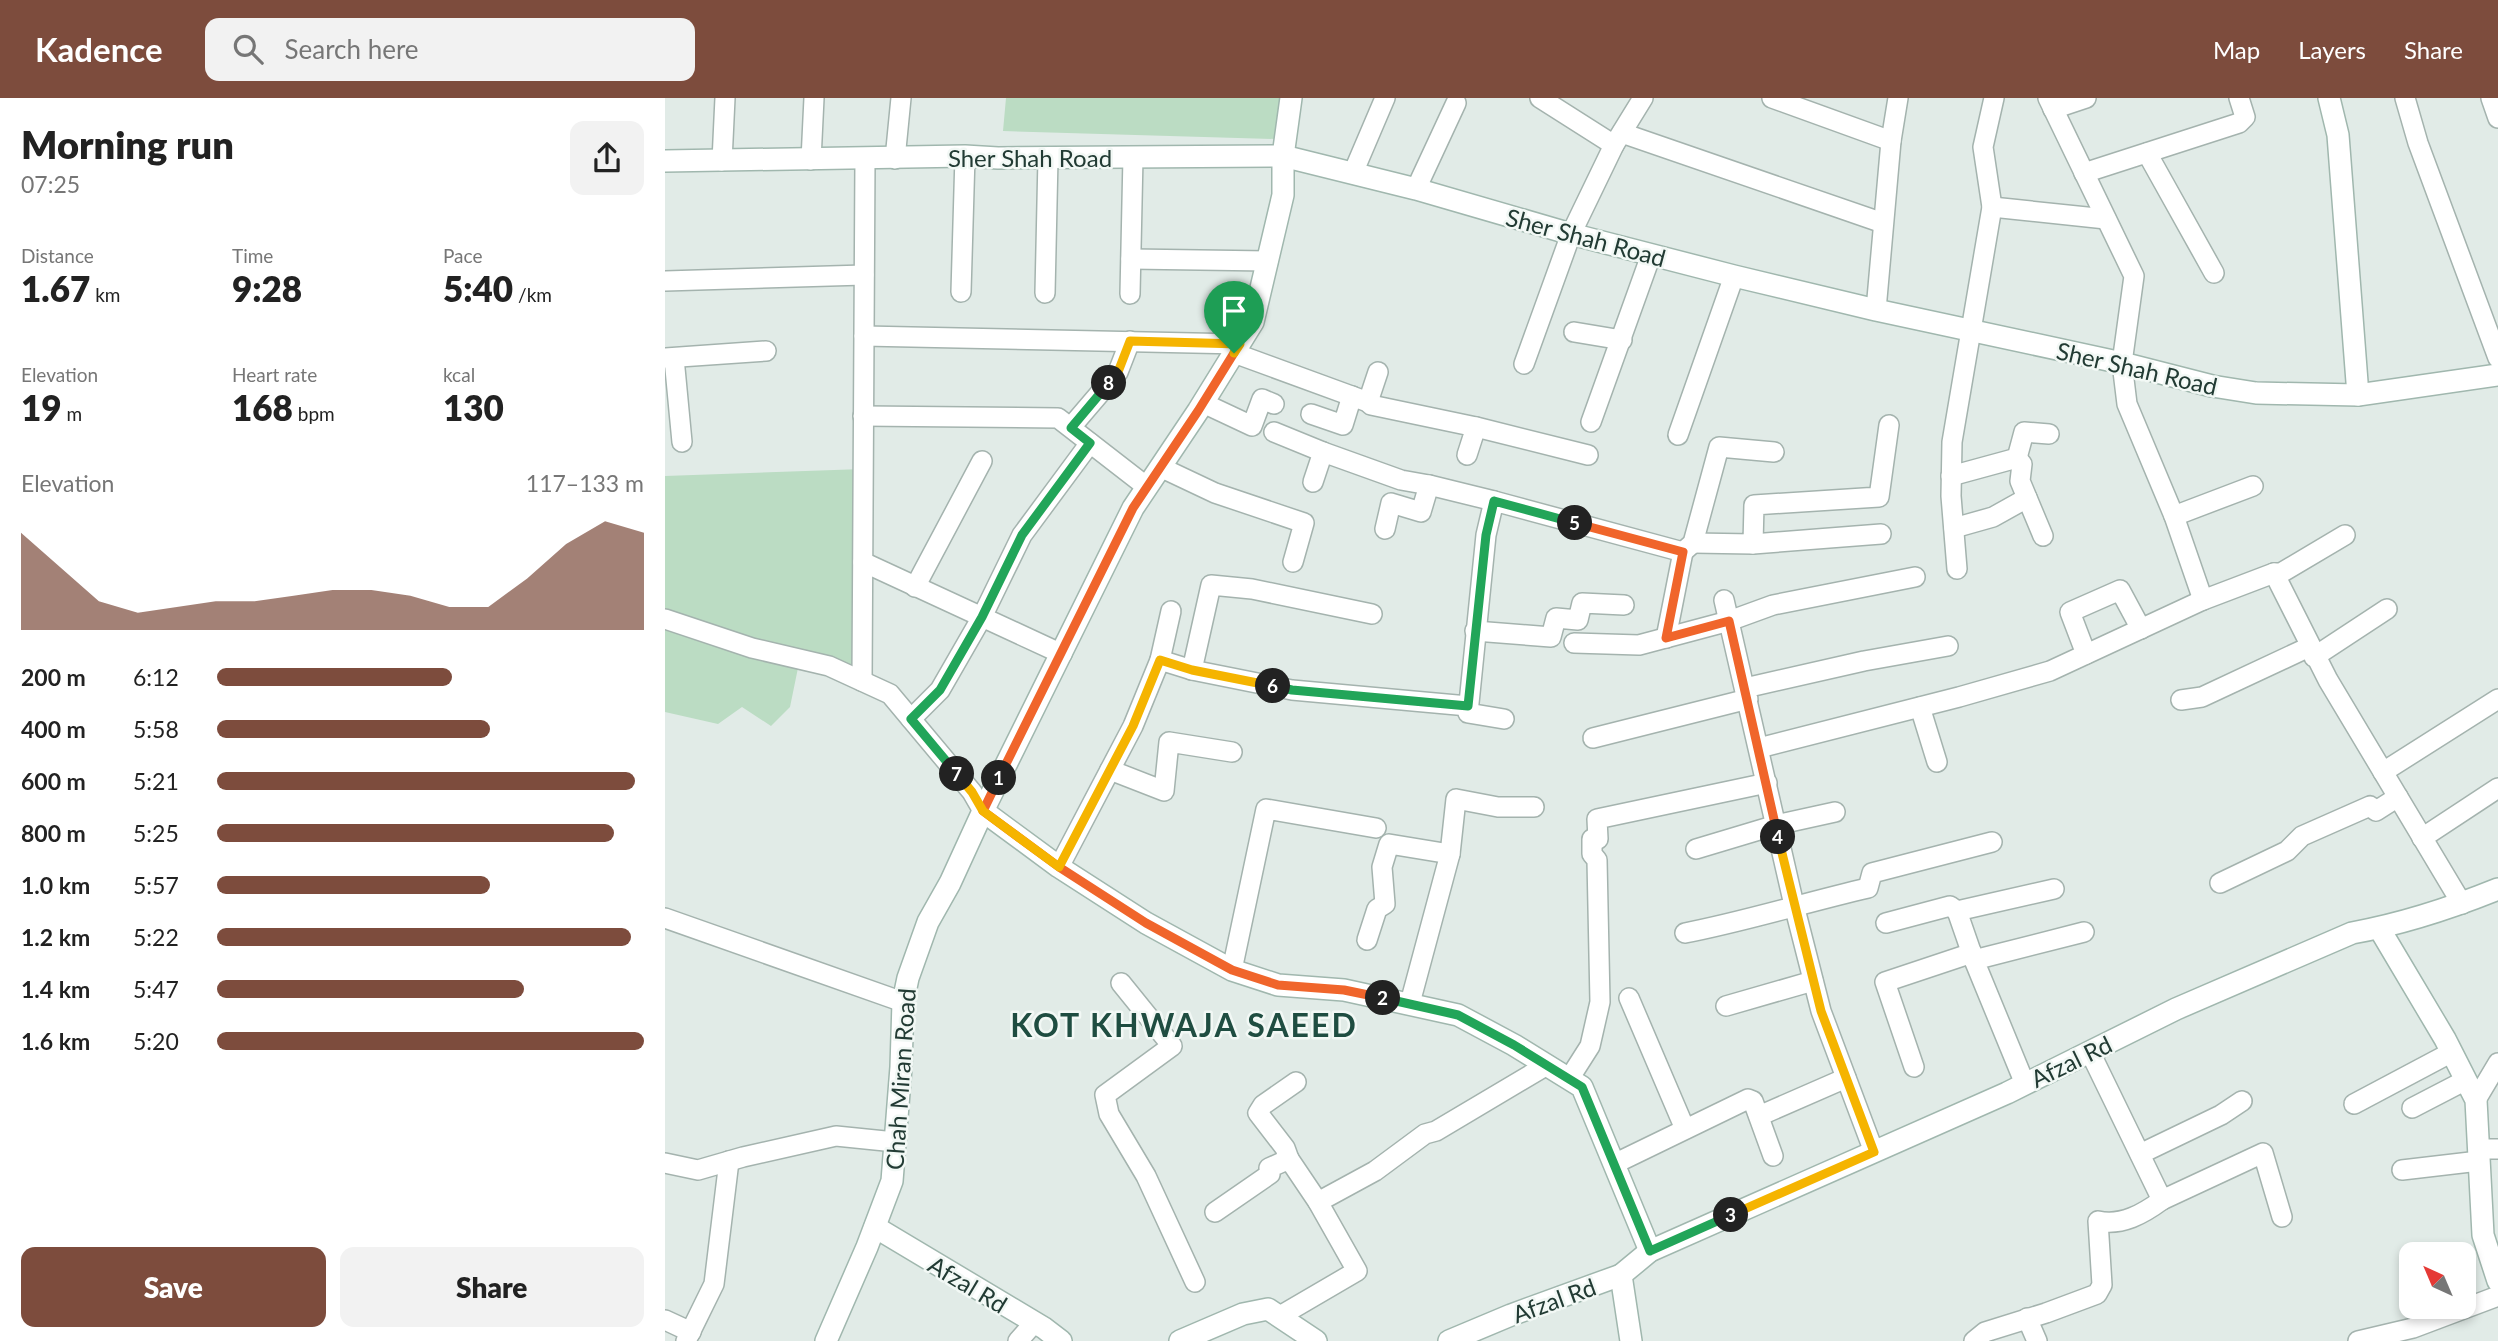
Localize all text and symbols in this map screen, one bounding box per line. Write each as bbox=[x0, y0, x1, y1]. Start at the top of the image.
search box bbox=[205, 18, 695, 81]
text: Kadence bbox=[35, 29, 163, 69]
icon: search bbox=[229, 30, 267, 68]
text: Search here bbox=[285, 33, 419, 65]
text: Map bbox=[2213, 35, 2260, 64]
text: Layers bbox=[2298, 35, 2366, 64]
text: Share bbox=[2404, 35, 2463, 64]
text: Morning run bbox=[21, 121, 234, 167]
button: share bbox=[570, 121, 644, 195]
street label: Sher Shah Road bbox=[948, 143, 1112, 172]
text: 07:25 bbox=[21, 170, 80, 198]
street label: Sher Shah Road bbox=[1503, 202, 1669, 272]
text: Distance bbox=[21, 244, 94, 267]
text: Time bbox=[232, 244, 273, 267]
text: Pace bbox=[443, 244, 482, 267]
text: 1.67 bbox=[21, 267, 90, 309]
text: 9:28 bbox=[232, 267, 302, 309]
text: 5:40 bbox=[443, 267, 513, 309]
pin bbox=[1204, 281, 1264, 353]
text: km bbox=[90, 283, 120, 306]
text: /km bbox=[513, 283, 552, 306]
icon: arrive bbox=[1215, 292, 1253, 330]
street label: Sher Shah Road bbox=[2054, 335, 2220, 401]
text: Elevation bbox=[21, 363, 98, 386]
text: Heart rate bbox=[232, 363, 317, 386]
text: kcal bbox=[443, 363, 475, 386]
pin: 8 bbox=[1091, 366, 1127, 400]
text: 8 bbox=[1103, 371, 1114, 394]
text: 19 bbox=[21, 386, 62, 428]
text: 168 bbox=[232, 386, 293, 428]
text: 130 bbox=[443, 386, 504, 428]
text: m bbox=[62, 402, 82, 425]
text: bpm bbox=[293, 402, 335, 425]
text: Elevation bbox=[21, 469, 114, 497]
text: 117–133 m bbox=[526, 469, 644, 497]
pin: 5 bbox=[1557, 506, 1593, 540]
text: 5 bbox=[1569, 511, 1580, 534]
text: 200 m bbox=[21, 663, 86, 691]
text: 6:12 bbox=[133, 663, 179, 691]
pin: 6 bbox=[1255, 668, 1291, 704]
text: 6 bbox=[1267, 674, 1278, 697]
text: 400 m bbox=[21, 715, 86, 743]
text: 5:58 bbox=[133, 715, 179, 743]
pin: 7 bbox=[939, 756, 975, 792]
pin: 1 bbox=[981, 760, 1017, 796]
text: 7 bbox=[951, 762, 962, 785]
text: 1 bbox=[993, 766, 1004, 789]
text: 600 m bbox=[21, 767, 86, 795]
text: 5:21 bbox=[133, 767, 179, 795]
text: 800 m bbox=[21, 819, 86, 847]
text: 5:25 bbox=[133, 819, 179, 847]
pin: 4 bbox=[1761, 820, 1795, 854]
text: 4 bbox=[1772, 825, 1783, 848]
text: 1.0 km bbox=[21, 871, 90, 899]
text: 5:57 bbox=[133, 871, 179, 899]
text: 1.2 km bbox=[21, 923, 90, 951]
text: 5:22 bbox=[133, 923, 179, 951]
text: 1.4 km bbox=[21, 975, 90, 1003]
text: 5:47 bbox=[133, 975, 179, 1003]
pin: 2 bbox=[1365, 981, 1401, 1016]
text: 2 bbox=[1377, 986, 1388, 1009]
street label: Chah Miran Road bbox=[879, 987, 921, 1171]
district label: KOT KHWAJA SAEED bbox=[1010, 1005, 1358, 1044]
text: 1.6 km bbox=[21, 1027, 90, 1055]
text: 5:20 bbox=[133, 1027, 179, 1055]
street label: Afzal Rd bbox=[2026, 1029, 2116, 1093]
pin: 3 bbox=[1713, 1198, 1749, 1232]
text: 3 bbox=[1725, 1203, 1736, 1226]
north arrow bbox=[2399, 1242, 2476, 1320]
map controls bbox=[2399, 1242, 2476, 1319]
button: Save bbox=[21, 1247, 326, 1327]
button: Share bbox=[340, 1247, 644, 1327]
street label: Afzal Rd bbox=[923, 1249, 1013, 1319]
street label: Afzal Rd bbox=[1508, 1272, 1600, 1328]

